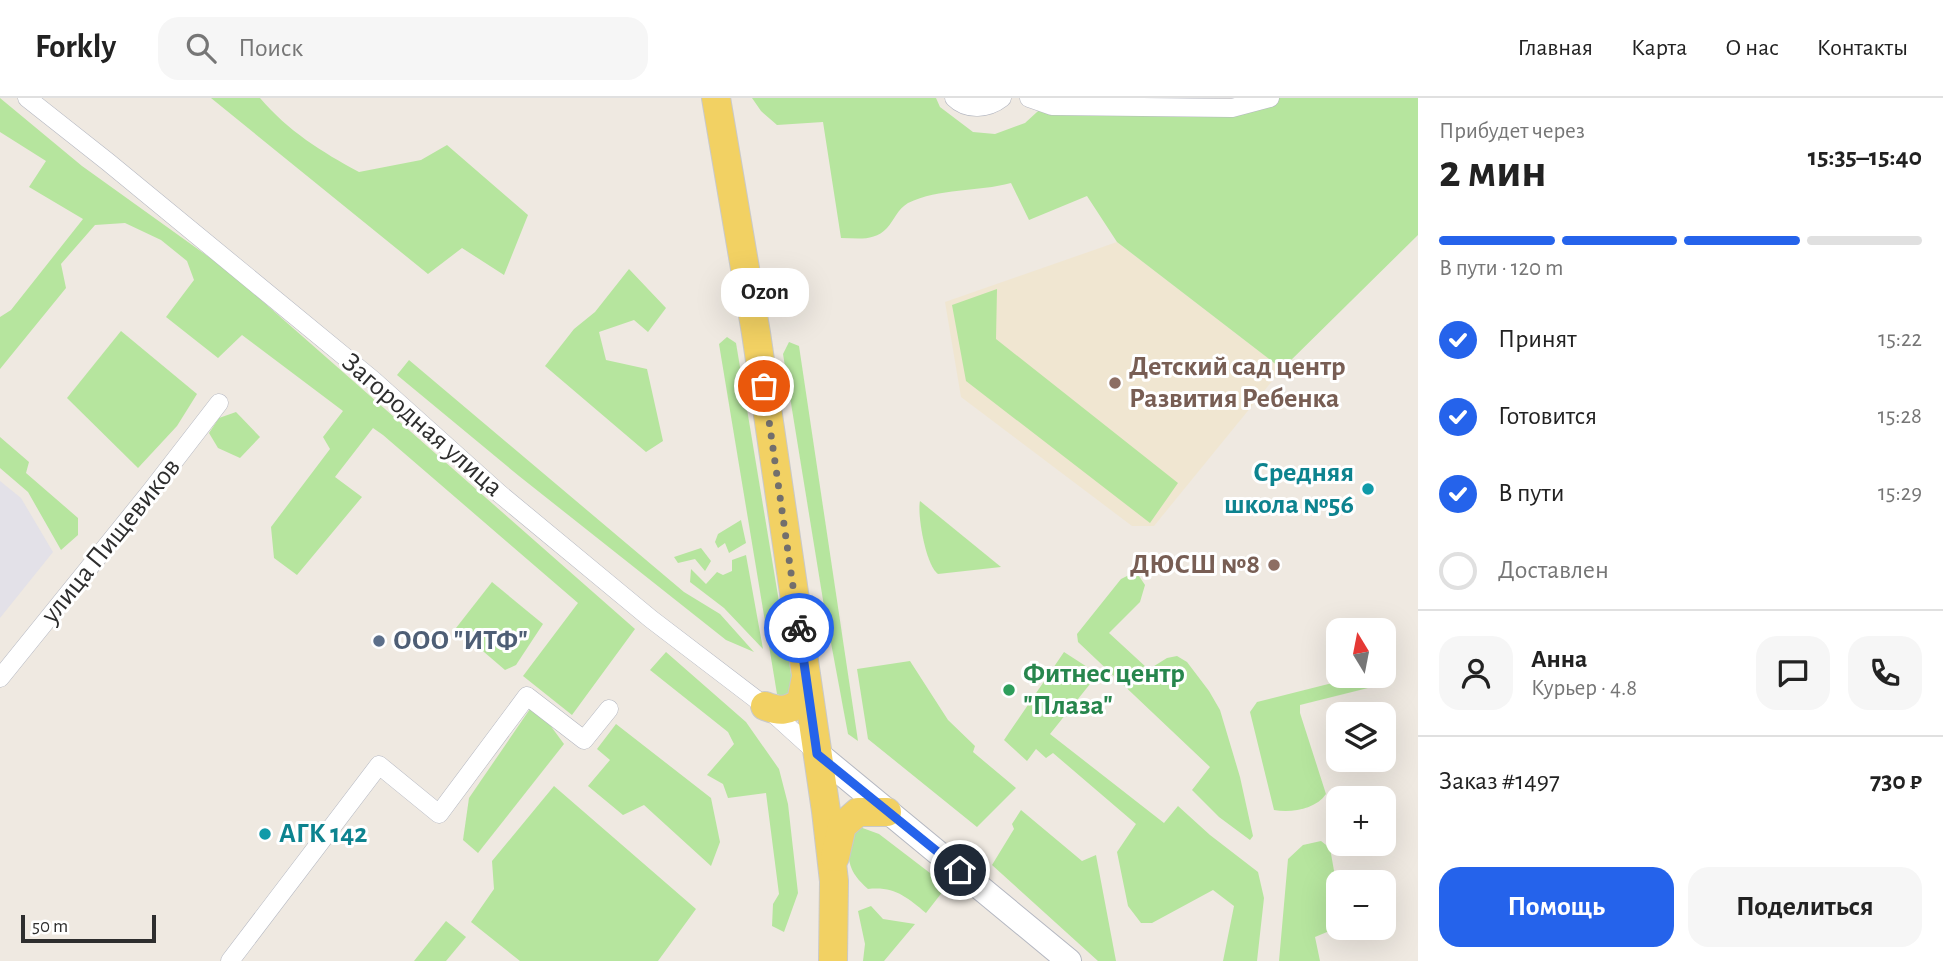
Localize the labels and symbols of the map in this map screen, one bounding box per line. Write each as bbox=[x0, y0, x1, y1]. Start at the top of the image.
callout: Ozon bbox=[720, 267, 808, 316]
street label: Загородная улица bbox=[336, 348, 508, 502]
place label: Детский сад центр Развития Ребенка bbox=[1129, 353, 1346, 413]
pin bbox=[734, 356, 794, 416]
marker: Детский сад центр Развития Ребенка bbox=[1107, 375, 1123, 391]
street label: улица Пищевиков bbox=[35, 453, 186, 630]
place label: Средняя школа №56 bbox=[1224, 459, 1354, 519]
marker: Средняя школа №56 bbox=[1360, 481, 1376, 497]
place label: ДЮСШ №8 bbox=[1130, 551, 1260, 579]
marker: ДЮСШ №8 bbox=[1266, 557, 1282, 573]
courier bbox=[764, 593, 834, 663]
north arrow bbox=[1326, 618, 1396, 688]
place label: ООО "ИТФ" bbox=[393, 627, 528, 655]
marker: ООО "ИТФ" bbox=[371, 633, 387, 649]
place label: Фитнес центр "Плаза" bbox=[1023, 660, 1185, 720]
marker: Фитнес центр "Плаза" bbox=[1001, 682, 1017, 698]
place label: АГК 142 bbox=[279, 820, 368, 848]
marker: АГК 142 bbox=[257, 826, 273, 842]
pin bbox=[930, 840, 990, 900]
scale bar bbox=[21, 912, 156, 944]

